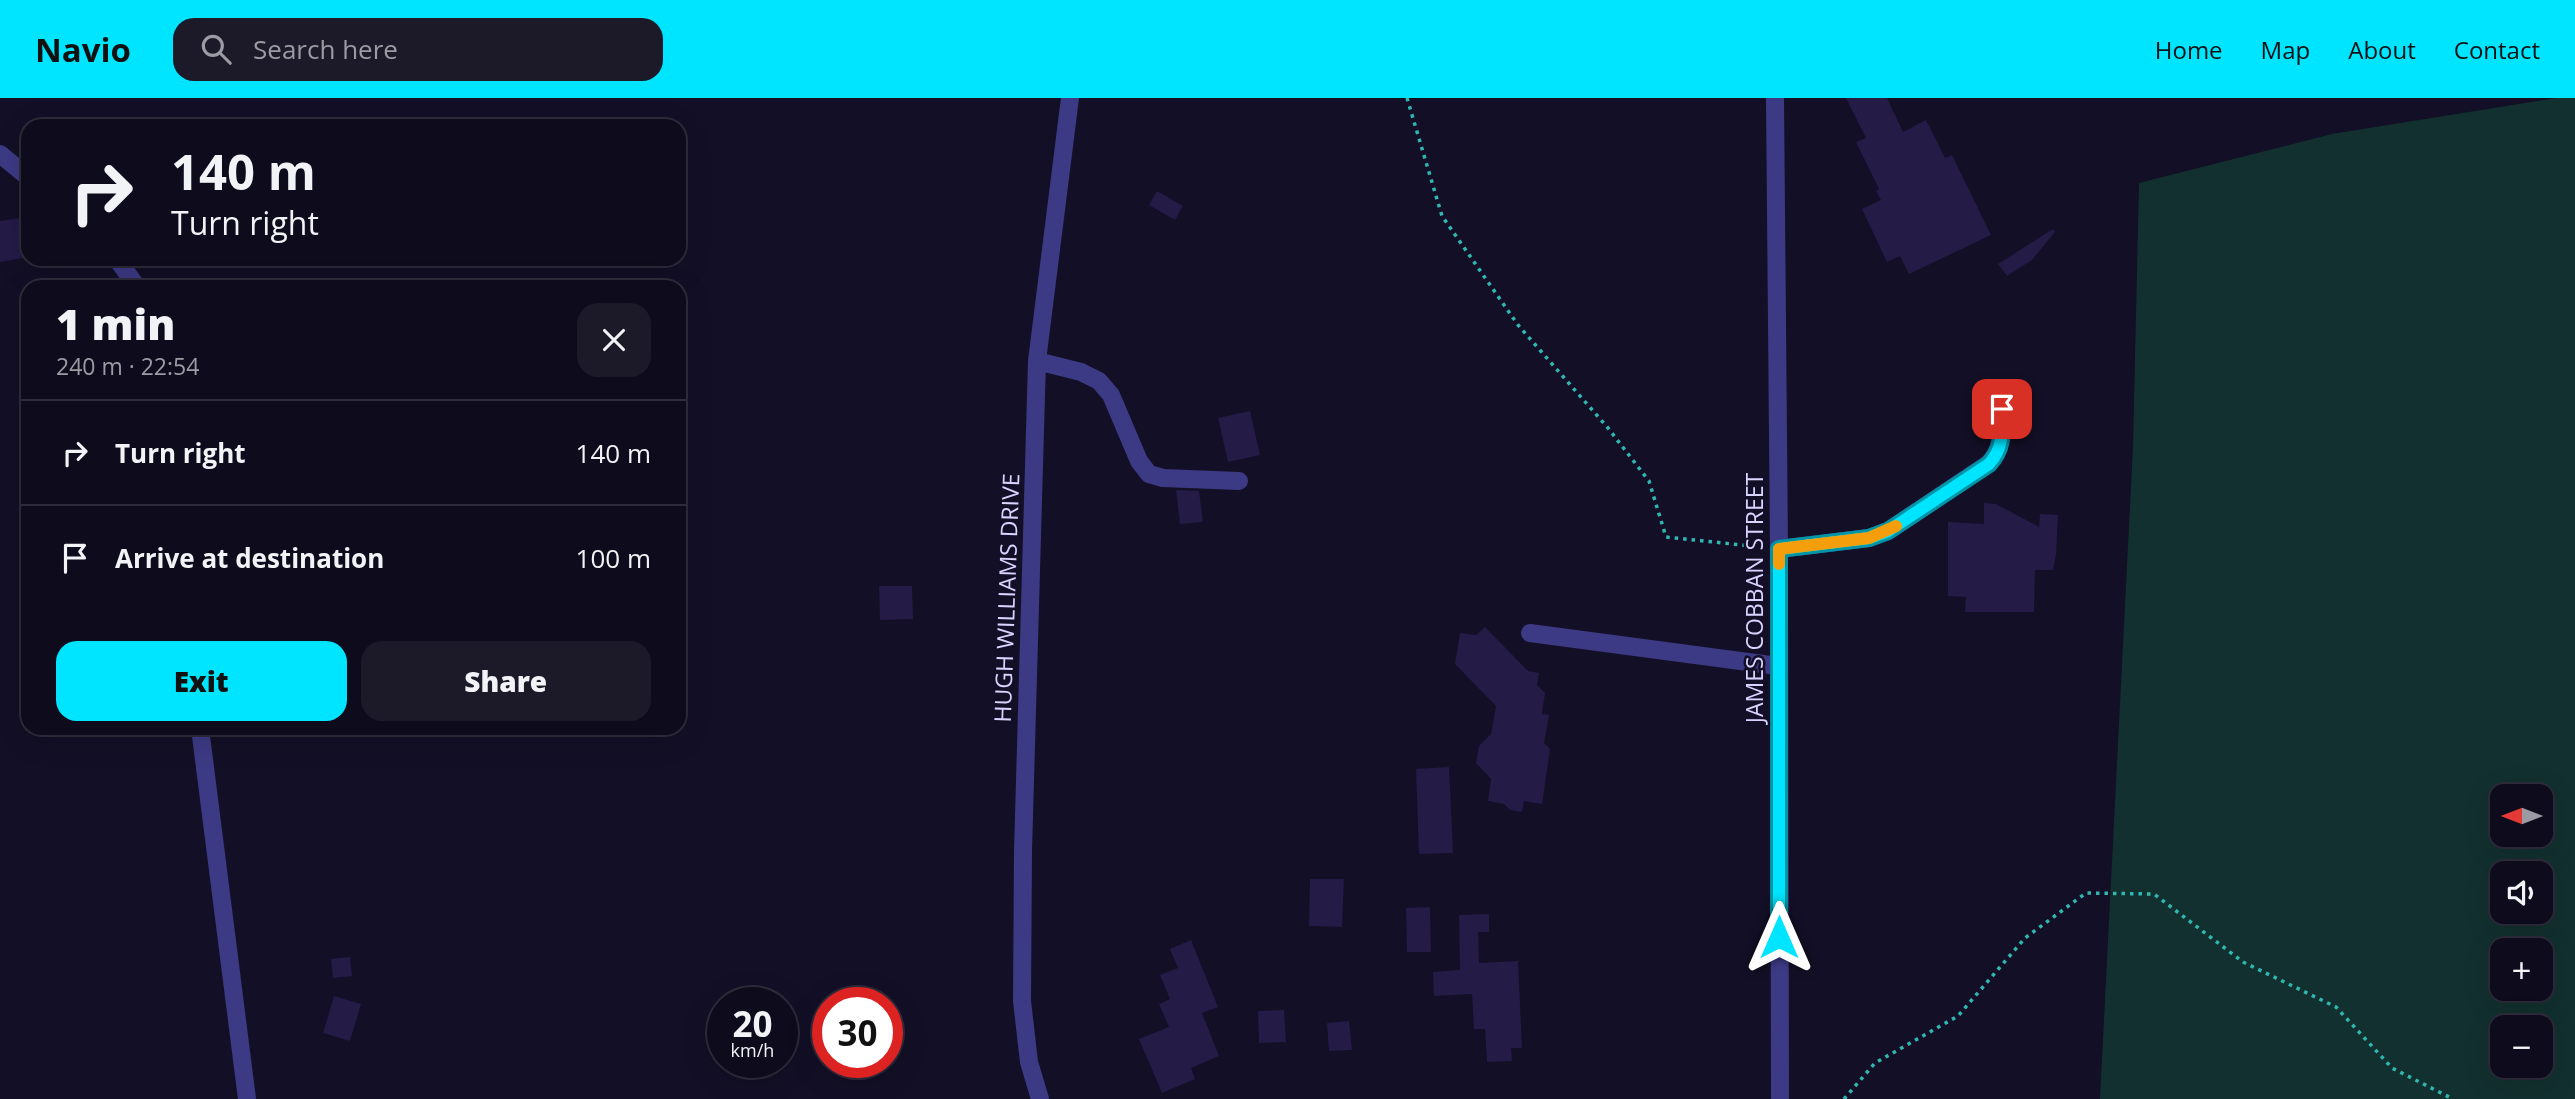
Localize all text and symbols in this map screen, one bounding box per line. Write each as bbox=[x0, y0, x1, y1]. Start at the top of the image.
search box bbox=[173, 18, 663, 81]
text: Navio bbox=[35, 27, 131, 72]
icon: search bbox=[197, 30, 235, 68]
text: Search here bbox=[253, 31, 398, 67]
text: Home bbox=[2155, 33, 2223, 66]
text: Map bbox=[2261, 33, 2310, 66]
text: About bbox=[2348, 33, 2416, 66]
text: Contact bbox=[2454, 33, 2540, 66]
text: 140 m bbox=[171, 138, 316, 204]
icon: right bbox=[56, 147, 147, 238]
text: Turn right bbox=[171, 201, 319, 244]
text: 1 min bbox=[56, 295, 175, 352]
button: close bbox=[577, 303, 651, 377]
text: 240 m · 22:54 bbox=[56, 350, 199, 382]
pin bbox=[1972, 379, 2032, 439]
icon: arrive bbox=[1983, 390, 2021, 428]
icon: right bbox=[56, 434, 94, 472]
text: Turn right bbox=[115, 435, 246, 471]
text: 140 m bbox=[576, 435, 651, 471]
street label: JAMES COBBAN STREET bbox=[1738, 472, 1770, 725]
street label: HUGH WILLIAMS DRIVE bbox=[986, 473, 1026, 723]
icon: arrive bbox=[56, 539, 94, 577]
text: Arrive at destination bbox=[115, 540, 384, 576]
text: 100 m bbox=[576, 540, 651, 576]
button: Exit bbox=[56, 641, 347, 721]
button: Share bbox=[361, 641, 651, 721]
north arrow bbox=[2490, 784, 2553, 847]
map controls bbox=[2490, 784, 2553, 1078]
button: sound bbox=[2490, 861, 2553, 924]
position arrow bbox=[1742, 900, 1816, 974]
button: + bbox=[2490, 938, 2553, 1001]
speed limit sign: 30 bbox=[812, 987, 903, 1078]
text: 20 bbox=[732, 1000, 773, 1047]
button: − bbox=[2490, 1015, 2553, 1078]
text: km/h bbox=[731, 1038, 774, 1062]

